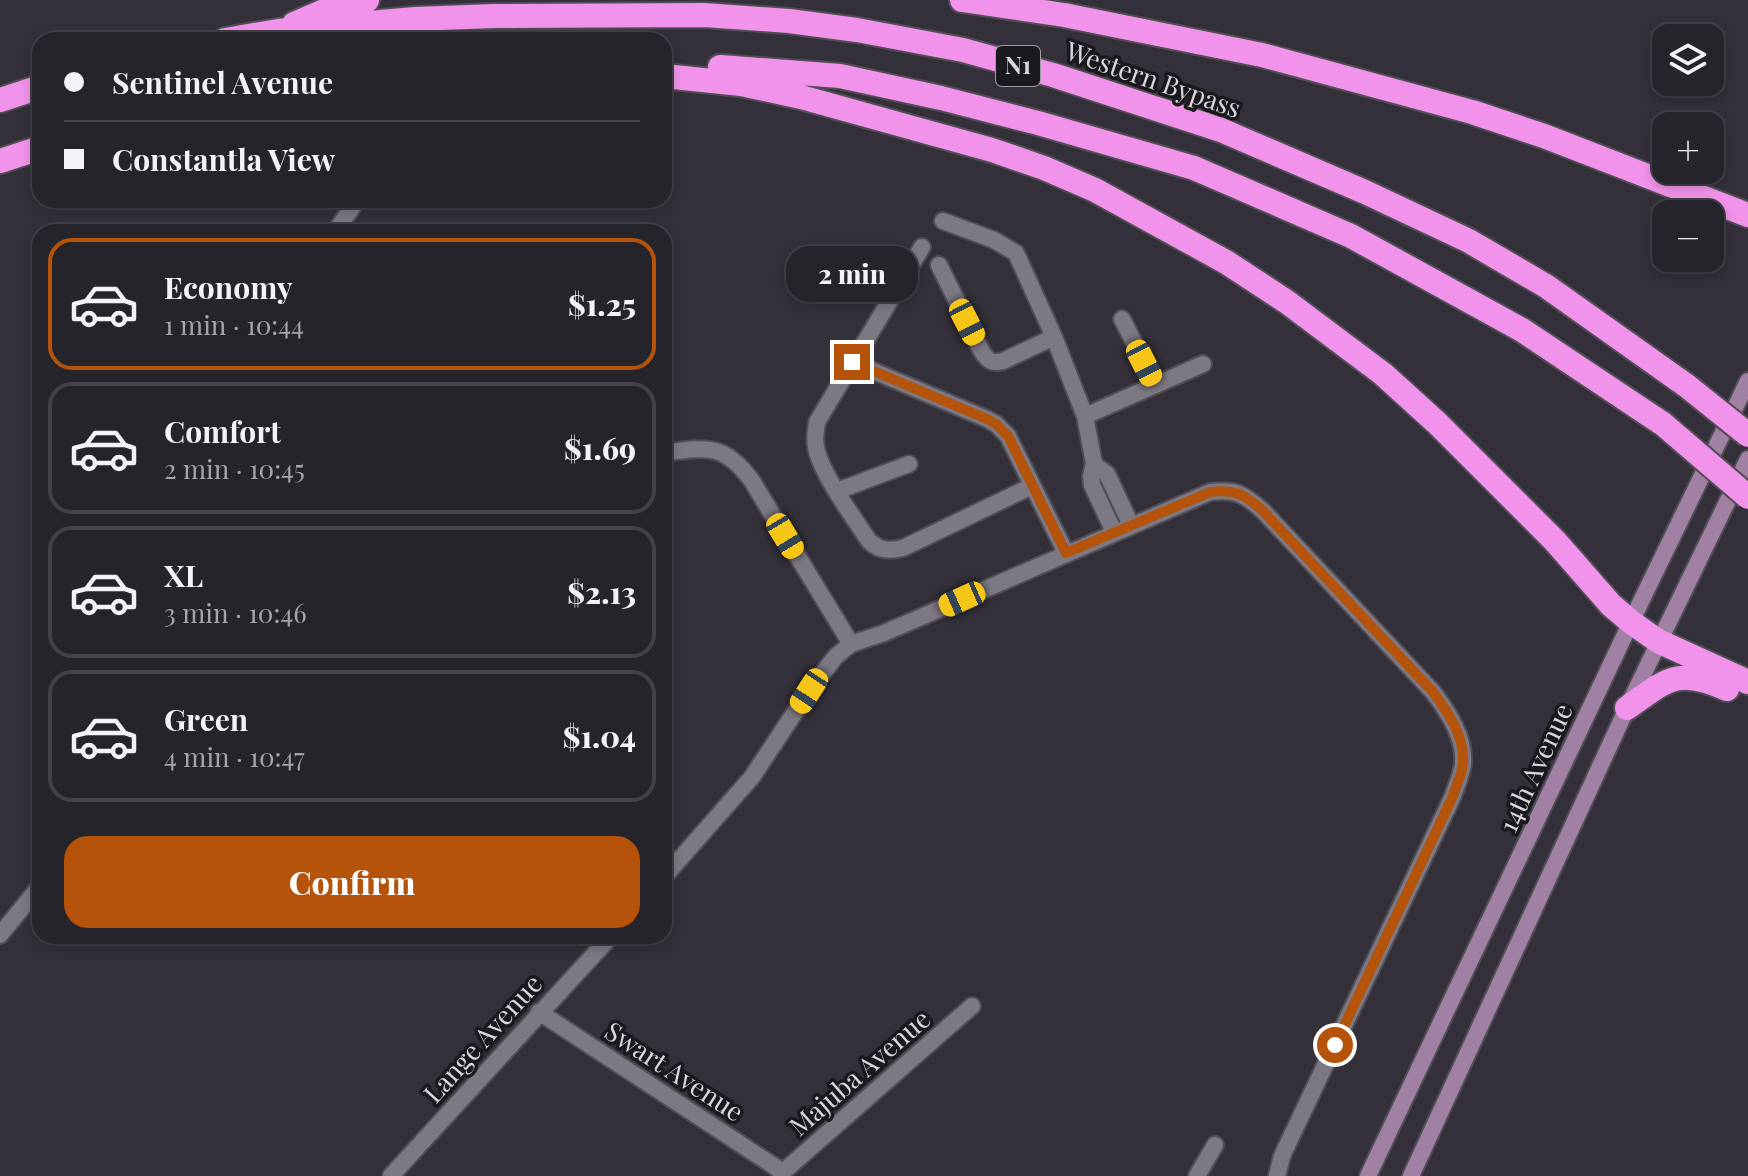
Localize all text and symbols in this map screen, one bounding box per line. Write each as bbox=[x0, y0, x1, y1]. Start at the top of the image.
map controls bbox=[1652, 24, 1724, 272]
button: layers bbox=[1652, 24, 1724, 96]
street label: Western Bypass bbox=[1060, 32, 1246, 125]
road number: N1 bbox=[996, 46, 1040, 86]
text: Sentinel Avenue bbox=[112, 62, 333, 102]
button: + bbox=[1652, 112, 1724, 184]
text: Constantla View bbox=[112, 139, 335, 179]
button: − bbox=[1652, 200, 1724, 272]
callout: 2 min bbox=[786, 246, 918, 302]
text: 2 min bbox=[818, 256, 886, 291]
text: Economy bbox=[164, 267, 293, 307]
icon: car bbox=[68, 268, 140, 340]
text: $1.25 bbox=[568, 284, 636, 324]
car bbox=[945, 295, 989, 349]
text: 1 min · 10:44 bbox=[164, 307, 304, 342]
car bbox=[1122, 336, 1166, 390]
route end bbox=[834, 344, 870, 380]
text: Comfort bbox=[164, 411, 281, 451]
icon: car bbox=[68, 412, 140, 484]
text: $1.69 bbox=[564, 428, 636, 468]
text: 2 min · 10:45 bbox=[164, 451, 305, 486]
car bbox=[762, 509, 808, 563]
text: XL bbox=[164, 555, 203, 595]
icon: car bbox=[68, 556, 140, 628]
text: $2.13 bbox=[567, 572, 636, 612]
car bbox=[935, 578, 989, 620]
text: 3 min · 10:46 bbox=[164, 595, 307, 630]
car bbox=[786, 664, 832, 718]
street label: 14th Avenue bbox=[1490, 697, 1580, 837]
text: Green bbox=[164, 699, 248, 739]
icon: car bbox=[68, 700, 140, 772]
text: $1.04 bbox=[563, 716, 636, 756]
text: 4 min · 10:47 bbox=[164, 739, 305, 774]
button: Confirm bbox=[64, 836, 640, 928]
street label: Lange Avenue bbox=[415, 966, 549, 1110]
street label: Majuba Avenue bbox=[781, 1001, 937, 1143]
street label: Swart Avenue bbox=[599, 1013, 751, 1129]
route start bbox=[1317, 1027, 1353, 1063]

